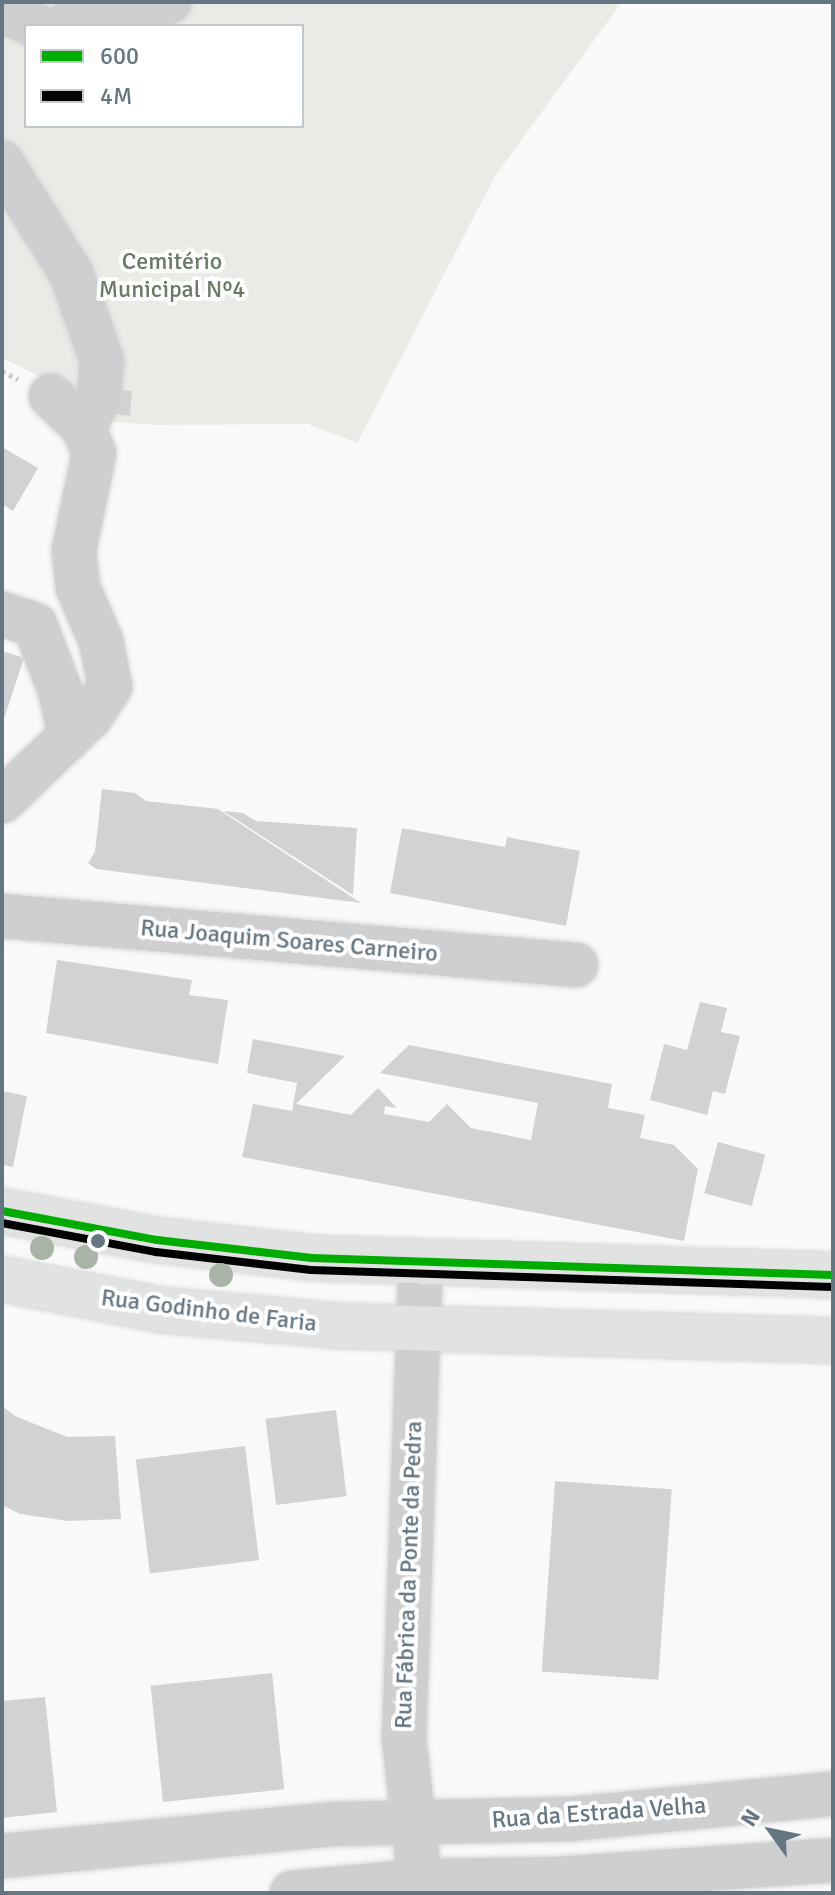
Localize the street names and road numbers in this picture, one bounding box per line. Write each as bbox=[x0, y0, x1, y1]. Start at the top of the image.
street label: Rua Joaquim Soares Carneiro bbox=[139, 914, 439, 968]
street label: Rua Godinho de Faria bbox=[99, 1283, 319, 1339]
street label: Rua Fábrica da Ponte da Pedra bbox=[389, 1420, 429, 1730]
street label: Rua da Estrada Velha bbox=[491, 1791, 707, 1835]

